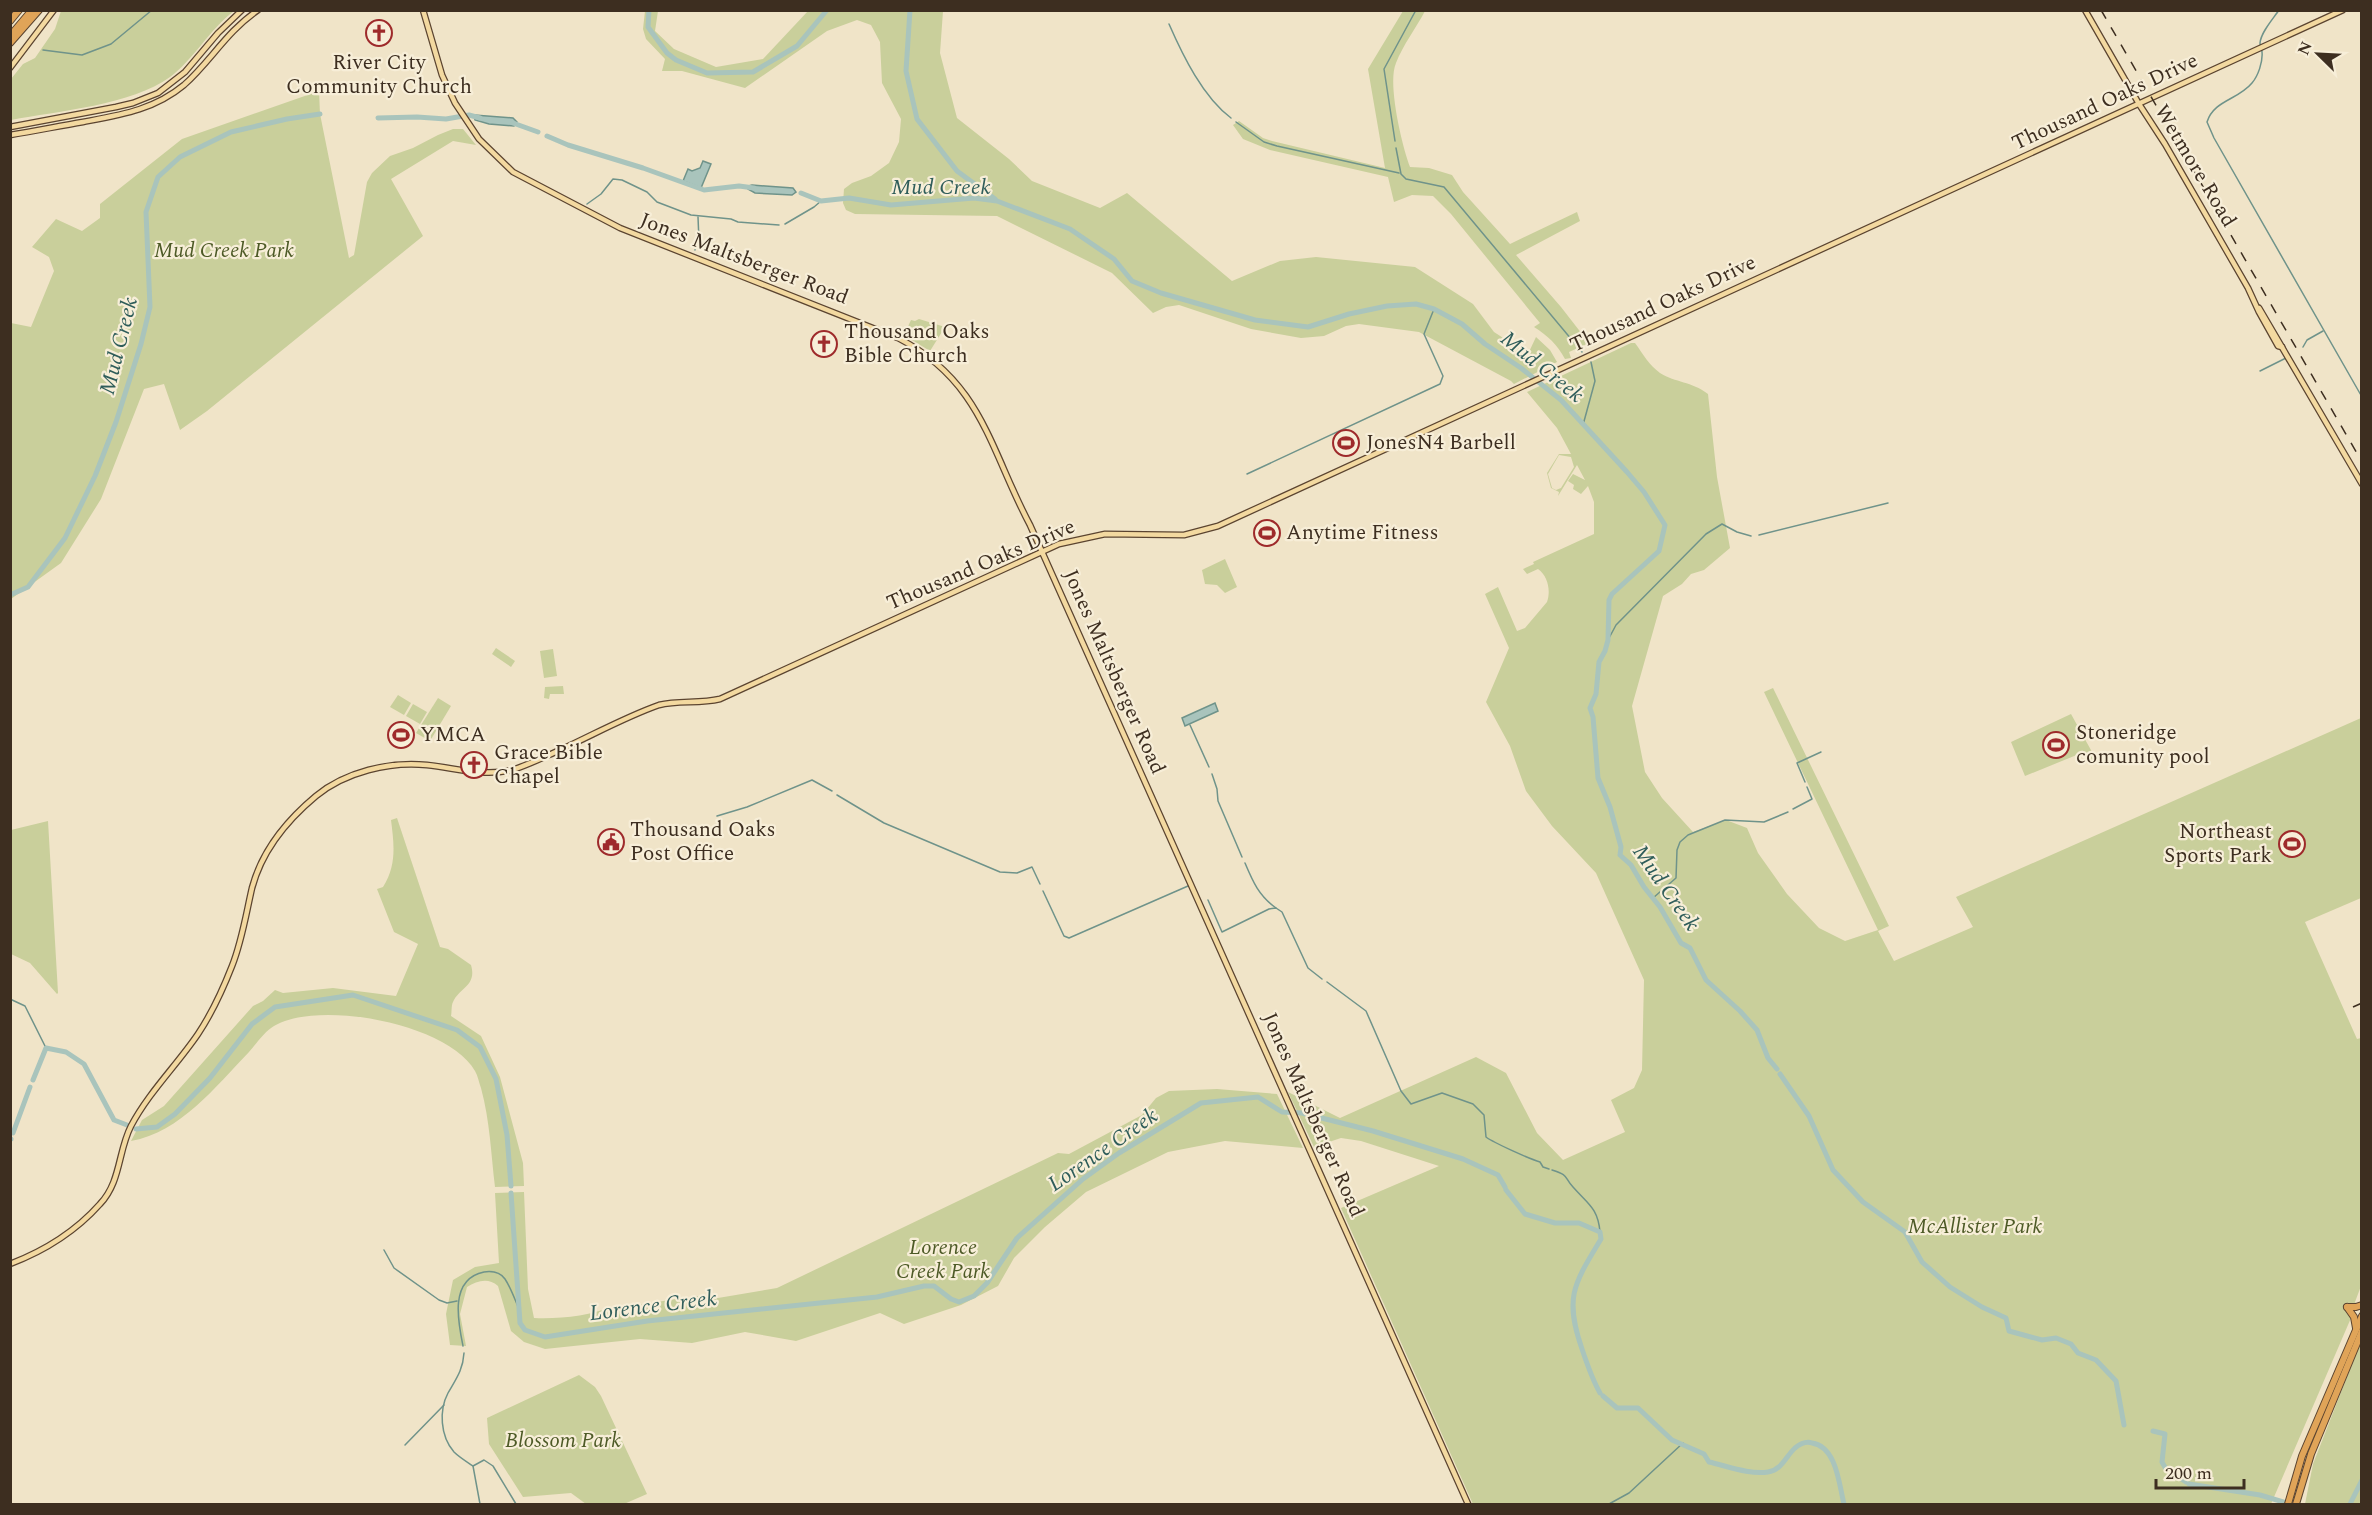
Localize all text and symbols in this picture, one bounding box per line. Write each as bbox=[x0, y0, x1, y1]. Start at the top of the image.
church icon: River City Community Church bbox=[364, 18, 394, 48]
north arrow bbox=[2288, 24, 2348, 84]
text: N bbox=[2292, 37, 2319, 59]
street label: Thousand Oaks Drive bbox=[2007, 45, 2203, 159]
place label: River City Community Church bbox=[286, 47, 472, 103]
street label: Wetmore Road bbox=[2146, 98, 2244, 234]
water label: Mud Creek bbox=[891, 171, 991, 204]
street label: Jones Maltsberger Road bbox=[635, 204, 853, 314]
park label: Mud Creek Park bbox=[154, 235, 294, 267]
street label: Thousand Oaks Drive bbox=[1565, 247, 1761, 361]
water label: Mud Creek bbox=[91, 294, 147, 398]
place label: Thousand Oaks Bible Church bbox=[844, 316, 990, 372]
water label: Mud Creek bbox=[1493, 323, 1591, 411]
church icon: Thousand Oaks Bible Church bbox=[809, 329, 839, 359]
place label: JonesN4 Barbell bbox=[1366, 427, 1516, 459]
sports icon: JonesN4 Barbell bbox=[1331, 428, 1361, 458]
street label: Thousand Oaks Drive bbox=[882, 511, 1080, 619]
place label: Anytime Fitness bbox=[1286, 517, 1439, 549]
sports icon: Anytime Fitness bbox=[1252, 518, 1282, 548]
street label: Jones Maltsberger Road bbox=[1054, 564, 1174, 780]
place label: Stoneridge comunity pool bbox=[2076, 717, 2210, 773]
place label: YMCA bbox=[420, 719, 486, 751]
sports icon: YMCA bbox=[386, 720, 416, 750]
sports icon: Stoneridge comunity pool bbox=[2041, 730, 2071, 760]
place label: Grace Bible Chapel bbox=[494, 737, 603, 793]
church icon: Grace Bible Chapel bbox=[459, 750, 489, 780]
place label: Thousand Oaks Post Office bbox=[630, 814, 776, 870]
place label: Northeast Sports Park bbox=[2164, 816, 2272, 872]
public building icon: Thousand Oaks Post Office bbox=[596, 827, 626, 857]
sports icon: Northeast Sports Park bbox=[2277, 829, 2307, 859]
water label: Mud Creek bbox=[1624, 838, 1708, 938]
street label: Jones Maltsberger Road bbox=[1253, 1007, 1373, 1223]
water label: Lorence Creek bbox=[1041, 1100, 1165, 1200]
park label: McAllister Park bbox=[1908, 1211, 2043, 1243]
park label: Lorence Creek Park bbox=[896, 1232, 990, 1288]
water label: Lorence Creek bbox=[587, 1282, 719, 1330]
park label: Blossom Park bbox=[505, 1425, 621, 1457]
scale bar bbox=[2156, 1452, 2244, 1490]
text: 200 m bbox=[2165, 1460, 2212, 1487]

